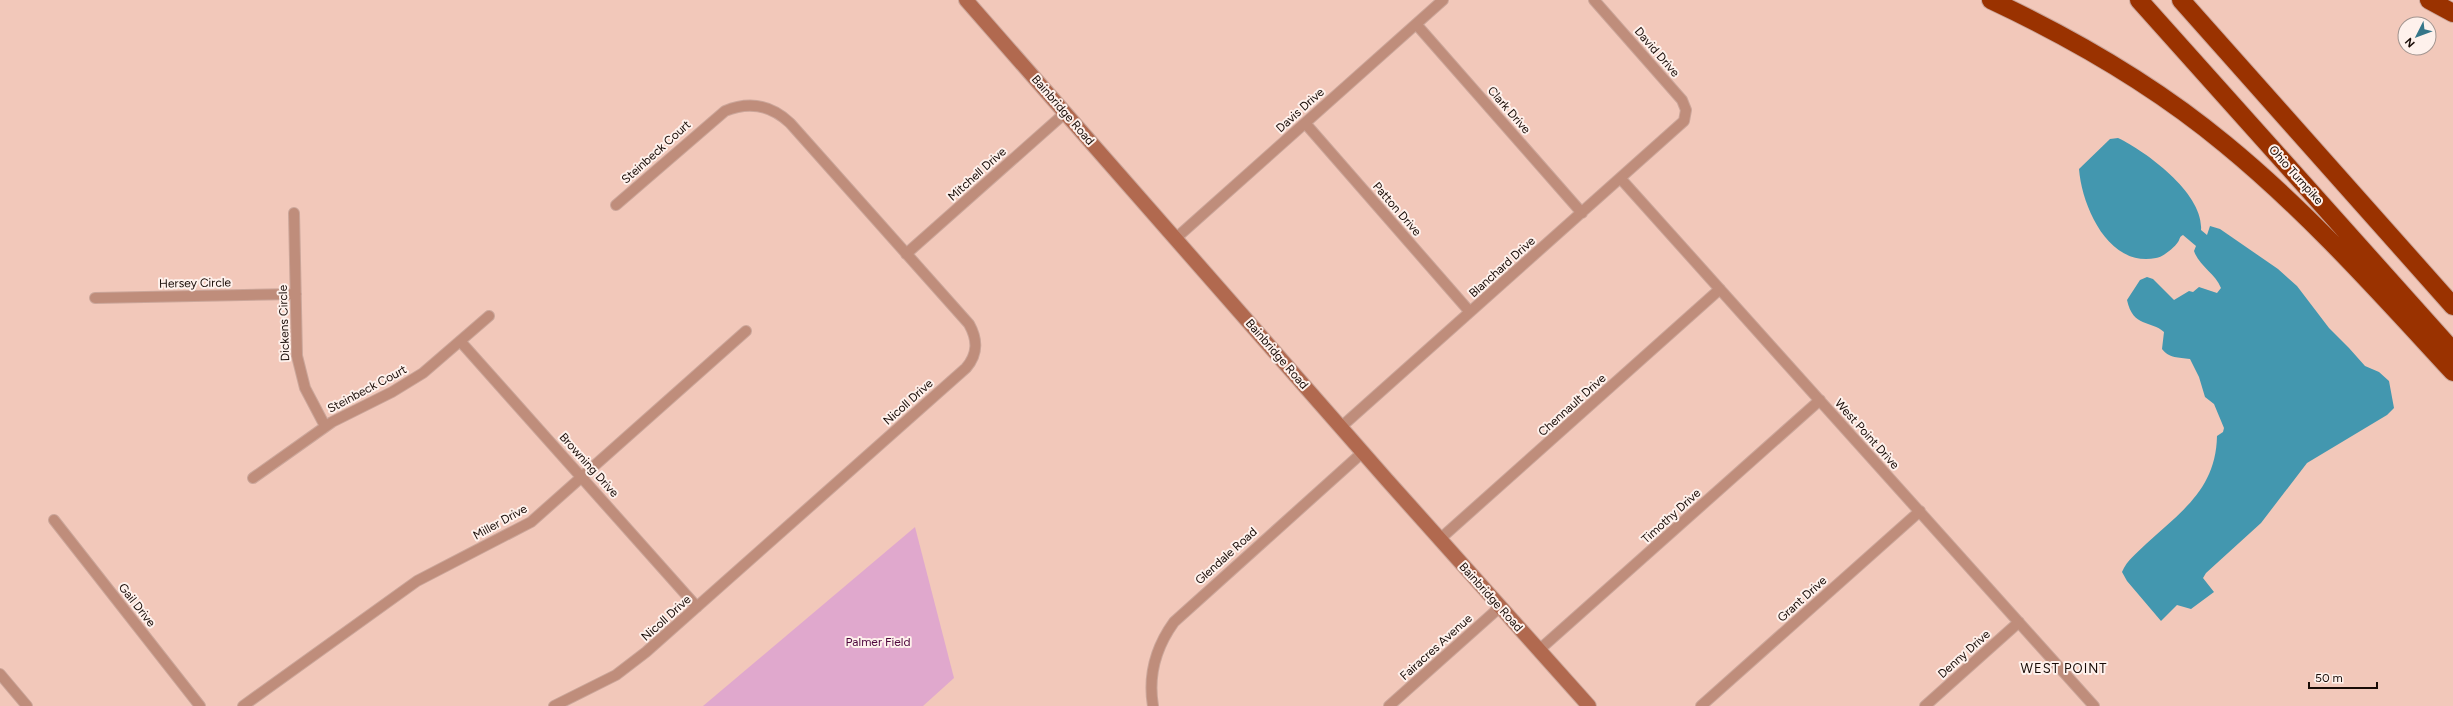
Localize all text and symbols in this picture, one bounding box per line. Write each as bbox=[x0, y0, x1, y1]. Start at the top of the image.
north arrow bbox=[2397, 16, 2437, 56]
street label: David Drive bbox=[1632, 24, 1683, 80]
text: N bbox=[2402, 35, 2418, 50]
street label: Bainbridge Road bbox=[1029, 72, 1097, 148]
street label: Clark Drive bbox=[1485, 84, 1534, 137]
street label: Davis Drive bbox=[1273, 85, 1327, 135]
street label: Steinbeck Court bbox=[619, 117, 694, 187]
street label: Ohio Turnpike bbox=[2266, 143, 2326, 208]
street label: Mitchell Drive bbox=[945, 144, 1009, 204]
street label: Patton Drive bbox=[1370, 179, 1424, 239]
street label: Blanchard Drive bbox=[1466, 233, 1538, 300]
street label: Hersey Circle bbox=[159, 275, 232, 291]
street label: Dickens Circle bbox=[276, 284, 292, 361]
street label: Bainbridge Road bbox=[1243, 316, 1311, 392]
street label: Steinbeck Court bbox=[325, 362, 409, 416]
street label: Chennault Drive bbox=[1535, 371, 1609, 439]
street label: Nicoll Drive bbox=[880, 376, 936, 428]
street label: West Point Drive bbox=[1832, 396, 1902, 472]
street label: Browning Drive bbox=[557, 430, 622, 500]
street label: Timothy Drive bbox=[1639, 485, 1704, 546]
street label: Miller Drive bbox=[471, 501, 530, 543]
street label: Glendale Road bbox=[1192, 525, 1260, 587]
street label: Bainbridge Road bbox=[1456, 560, 1526, 634]
street label: Grant Drive bbox=[1775, 573, 1830, 625]
street label: Gail Drive bbox=[116, 580, 159, 630]
street label: Nicoll Drive bbox=[638, 592, 694, 644]
street label: Fairacres Avenue bbox=[1397, 611, 1475, 683]
street label: Denny Drive bbox=[1935, 627, 1993, 681]
park label: Palmer Field bbox=[846, 635, 910, 649]
district label: WEST POINT bbox=[2021, 661, 2107, 676]
scale bar bbox=[2309, 664, 2377, 690]
text: 50 m bbox=[2315, 671, 2343, 685]

